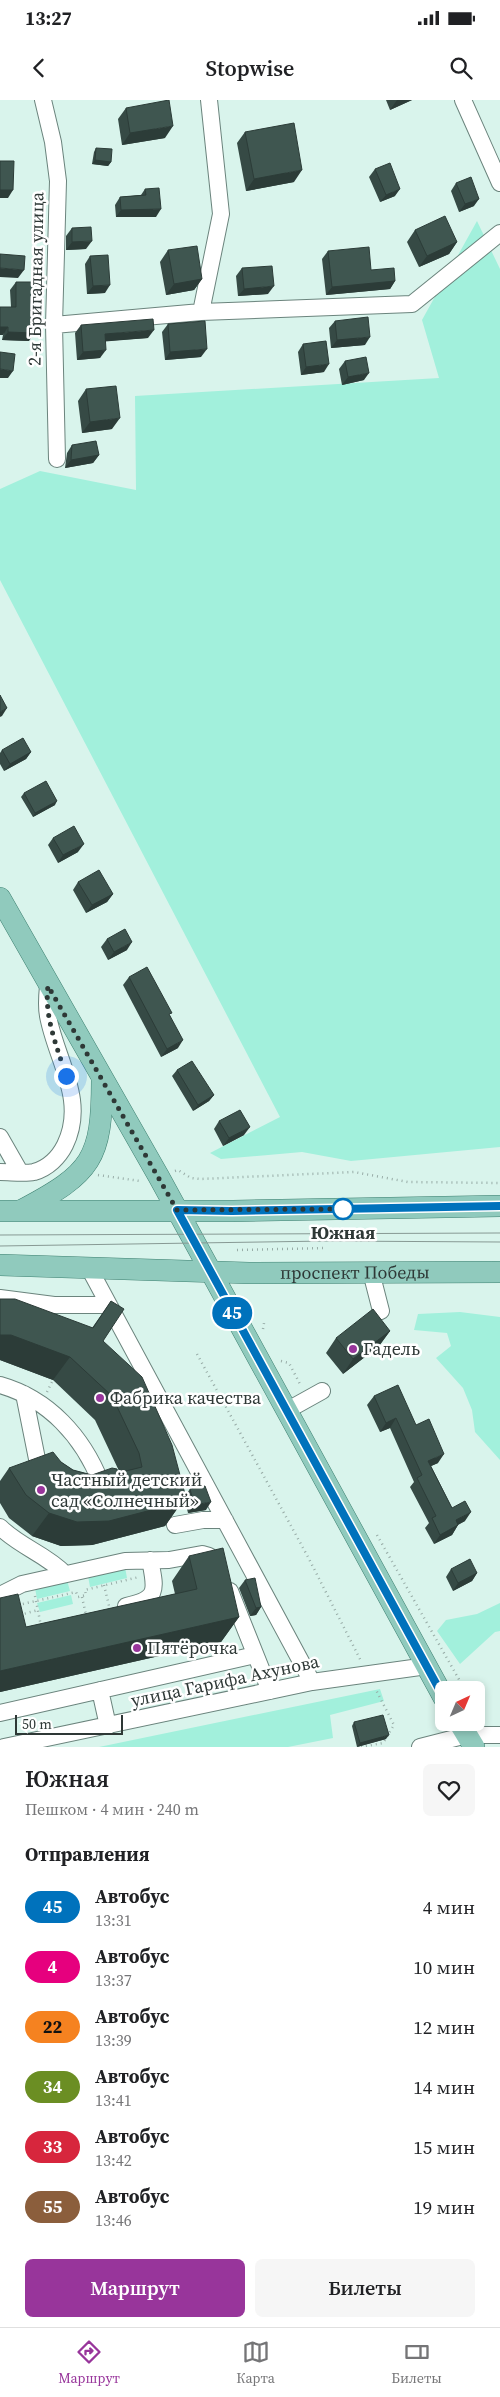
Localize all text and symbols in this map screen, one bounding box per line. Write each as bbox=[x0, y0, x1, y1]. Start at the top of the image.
text: 13:27 bbox=[25, 5, 72, 31]
text: Stopwise bbox=[206, 53, 294, 83]
icon: back bbox=[25, 54, 53, 82]
icon: search bbox=[447, 54, 475, 82]
street label: 2-я Бригадная улица bbox=[21, 191, 50, 366]
your location bbox=[54, 1064, 79, 1089]
marker: Южная bbox=[332, 1198, 354, 1220]
place label: Южная bbox=[311, 1220, 375, 1245]
street label: проспект Победы bbox=[280, 1259, 430, 1285]
line badge: 45 bbox=[210, 1297, 254, 1329]
text: 45 bbox=[222, 1300, 242, 1325]
place label: Гадель bbox=[363, 1336, 420, 1361]
marker: Гадель bbox=[347, 1343, 359, 1355]
place label: Фабрика качества bbox=[110, 1385, 262, 1410]
marker: Фабрика качества bbox=[94, 1392, 106, 1404]
place label: Частный детский сад «Солнечный» bbox=[51, 1467, 202, 1513]
marker: Частный детский сад «Солнечный» bbox=[35, 1484, 47, 1496]
place label: Пятёрочка bbox=[147, 1635, 239, 1660]
marker: Пятёрочка bbox=[131, 1642, 143, 1654]
street label: улица Гарифа Ахунова bbox=[129, 1648, 322, 1713]
north arrow bbox=[435, 1681, 485, 1731]
map controls bbox=[435, 1681, 485, 1731]
scale bar bbox=[15, 1712, 122, 1735]
text: 50 m bbox=[22, 1714, 52, 1734]
text: Южная bbox=[25, 1762, 109, 1795]
button: heart bbox=[423, 1764, 475, 1816]
text: Пешком · 4 мин · 240 m bbox=[25, 1798, 199, 1820]
text: Отправления bbox=[25, 1841, 150, 1867]
text: Автобус bbox=[95, 1883, 170, 1909]
text: 45 bbox=[43, 1894, 62, 1919]
text: 4 мин bbox=[423, 1894, 475, 1920]
text: 13:31 bbox=[95, 1909, 132, 1931]
text: Автобус bbox=[95, 1943, 170, 1969]
text: 4 bbox=[48, 1954, 57, 1979]
text: 10 мин bbox=[413, 1954, 475, 1980]
text: 13:37 bbox=[95, 1969, 132, 1991]
text: Автобус bbox=[95, 2003, 170, 2029]
text: 22 bbox=[43, 2014, 62, 2039]
text: 12 мин bbox=[413, 2014, 475, 2040]
text: 13:39 bbox=[95, 2029, 132, 2051]
text: Автобус bbox=[95, 2063, 170, 2089]
text: 34 bbox=[43, 2074, 62, 2099]
text: 14 мин bbox=[413, 2074, 475, 2100]
text: 13:41 bbox=[95, 2089, 132, 2111]
text: Автобус bbox=[95, 2123, 170, 2149]
text: 33 bbox=[43, 2134, 62, 2159]
text: 15 мин bbox=[413, 2134, 475, 2160]
text: 13:42 bbox=[95, 2149, 132, 2171]
text: Автобус bbox=[95, 2183, 170, 2209]
text: 55 bbox=[43, 2194, 62, 2219]
text: 19 мин bbox=[413, 2194, 475, 2220]
text: 13:46 bbox=[95, 2209, 132, 2231]
button: Маршрут bbox=[25, 2259, 245, 2317]
button: Билеты bbox=[255, 2259, 475, 2317]
tab: Маршрут bbox=[58, 2338, 120, 2388]
tab: Карта bbox=[236, 2338, 275, 2388]
tab: Билеты bbox=[391, 2338, 442, 2388]

